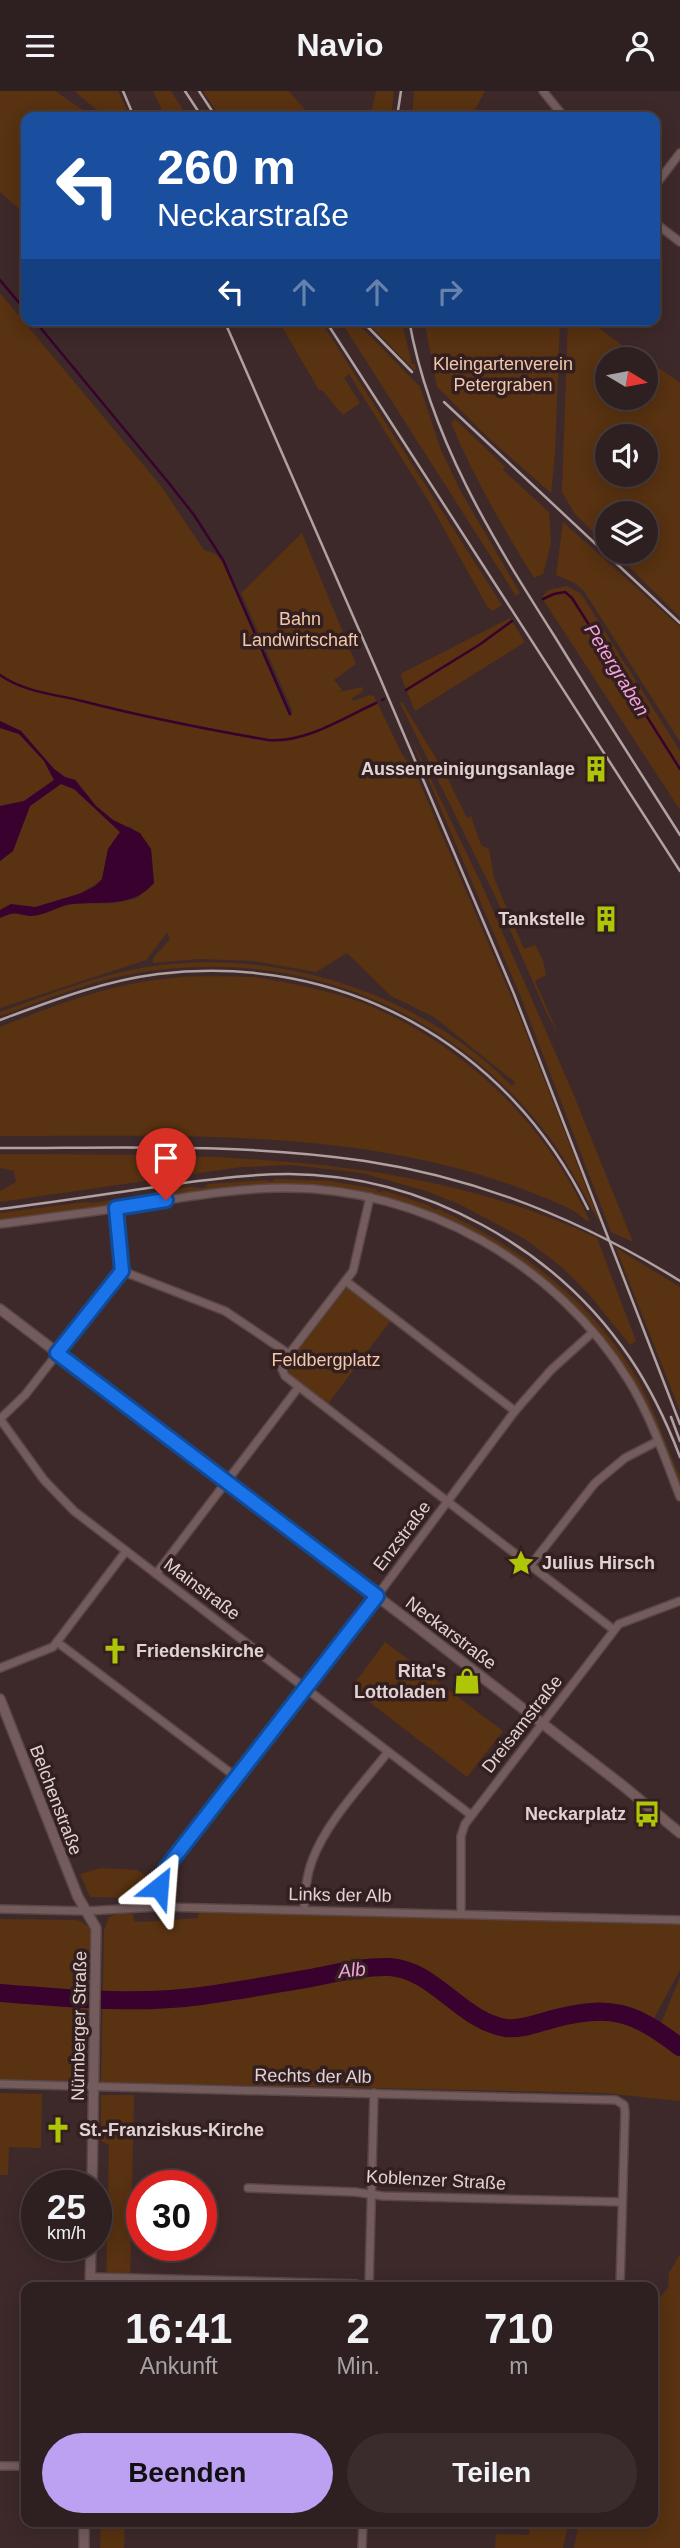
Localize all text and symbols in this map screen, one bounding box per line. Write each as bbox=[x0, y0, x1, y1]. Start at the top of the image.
icon: menu bbox=[21, 27, 59, 65]
text: Navio bbox=[296, 27, 384, 63]
icon: person bbox=[621, 27, 659, 65]
icon: left bbox=[42, 140, 133, 231]
text: 260 m bbox=[157, 140, 296, 194]
text: Neckarstraße bbox=[157, 197, 349, 233]
icon: left bbox=[212, 273, 250, 311]
icon: ahead bbox=[285, 273, 323, 311]
icon: ahead bbox=[358, 273, 396, 311]
icon: right bbox=[431, 273, 469, 311]
north arrow bbox=[595, 347, 658, 409]
map controls bbox=[595, 347, 658, 564]
park label: Kleingartenverein Petergraben bbox=[433, 354, 573, 395]
button: sound bbox=[595, 424, 658, 487]
button: layers bbox=[595, 501, 658, 564]
park label: Bahn Landwirtschaft bbox=[242, 609, 358, 650]
water label: Petergraben bbox=[580, 620, 654, 720]
building icon: Aussenreinigungsanlage bbox=[581, 754, 611, 784]
place label: Aussenreinigungsanlage bbox=[361, 759, 575, 779]
building icon: Tankstelle bbox=[591, 904, 621, 934]
place label: Tankstelle bbox=[498, 909, 585, 929]
pin bbox=[136, 1128, 196, 1200]
icon: arrive bbox=[147, 1139, 185, 1177]
park label: Feldbergplatz bbox=[271, 1350, 381, 1370]
street label: Enzstraße bbox=[369, 1497, 435, 1575]
place icon: Julius Hirsch bbox=[506, 1548, 536, 1578]
place label: Julius Hirsch bbox=[542, 1553, 655, 1573]
street label: Mainstraße bbox=[160, 1554, 244, 1624]
street label: Neckarstraße bbox=[402, 1593, 500, 1673]
church icon: Friedenskirche bbox=[100, 1636, 130, 1666]
place label: Friedenskirche bbox=[136, 1641, 264, 1661]
place label: Rita's Lottoladen bbox=[354, 1661, 446, 1702]
shop icon: Rita's Lottoladen bbox=[452, 1666, 482, 1696]
street label: Dreisamstraße bbox=[478, 1671, 566, 1777]
street label: Belchenstraße bbox=[26, 1742, 86, 1858]
bus stop icon: Neckarplatz bbox=[632, 1799, 662, 1829]
place label: Neckarplatz bbox=[525, 1804, 626, 1824]
position arrow bbox=[122, 1850, 196, 1924]
street label: Links der Alb bbox=[288, 1884, 392, 1906]
street label: Nürnberger Straße bbox=[68, 1951, 90, 2101]
water label: Alb bbox=[336, 1958, 367, 1982]
street label: Rechts der Alb bbox=[254, 2065, 372, 2087]
church icon: St.-Franziskus-Kirche bbox=[43, 2115, 73, 2145]
place label: St.-Franziskus-Kirche bbox=[79, 2120, 264, 2140]
street label: Koblenzer Straße bbox=[366, 2166, 506, 2194]
speed limit sign: 30 bbox=[126, 2170, 217, 2261]
text: 25 bbox=[47, 2187, 86, 2226]
text: km/h bbox=[47, 2223, 86, 2243]
text: 16:41 bbox=[125, 2305, 232, 2352]
text: 2 bbox=[346, 2305, 370, 2352]
text: 710 bbox=[484, 2305, 554, 2352]
text: Ankunft bbox=[140, 2353, 218, 2379]
text: Min. bbox=[336, 2353, 380, 2379]
text: m bbox=[509, 2353, 529, 2379]
button: Beenden bbox=[42, 2433, 333, 2513]
button: Teilen bbox=[347, 2433, 637, 2513]

